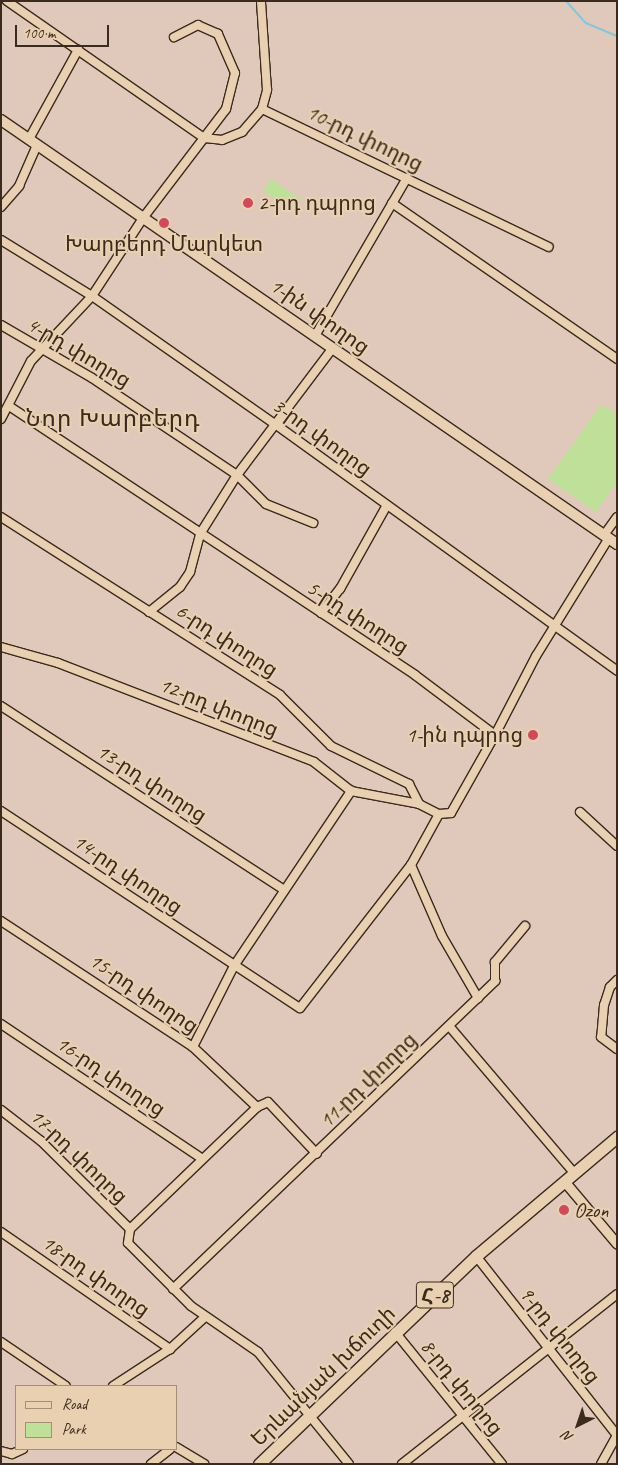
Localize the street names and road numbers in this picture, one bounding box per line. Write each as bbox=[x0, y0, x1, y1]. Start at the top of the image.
street label: 10-րդ փողոց bbox=[303, 99, 427, 177]
street label: 1-ին փողոց bbox=[265, 272, 375, 360]
street label: 4-րդ փողոց bbox=[23, 311, 135, 393]
street label: 3-րդ փողոց bbox=[267, 393, 377, 481]
street label: 5-րդ փողոց bbox=[302, 575, 414, 659]
street label: 6-րդ փողոց bbox=[171, 598, 283, 682]
street label: 12-րդ փողոց bbox=[156, 672, 282, 742]
street label: 13-րդ փողոց bbox=[92, 738, 212, 828]
street label: 14-րդ փողոց bbox=[69, 828, 187, 920]
street label: 15-րդ փողոց bbox=[85, 947, 203, 1039]
street label: 11-րդ փողոց bbox=[314, 1027, 422, 1133]
street label: 16-րդ փողոց bbox=[52, 1030, 170, 1122]
street label: 17-րդ փողոց bbox=[25, 1103, 133, 1209]
street label: 18-րդ փողոց bbox=[37, 1230, 155, 1322]
road number: Հ-8 bbox=[415, 1278, 455, 1312]
street label: 9-րդ փողոց bbox=[514, 1281, 606, 1389]
street label: Երևանյան խճուղի bbox=[246, 1301, 400, 1451]
street label: 8-րդ փողոց bbox=[416, 1334, 508, 1440]

